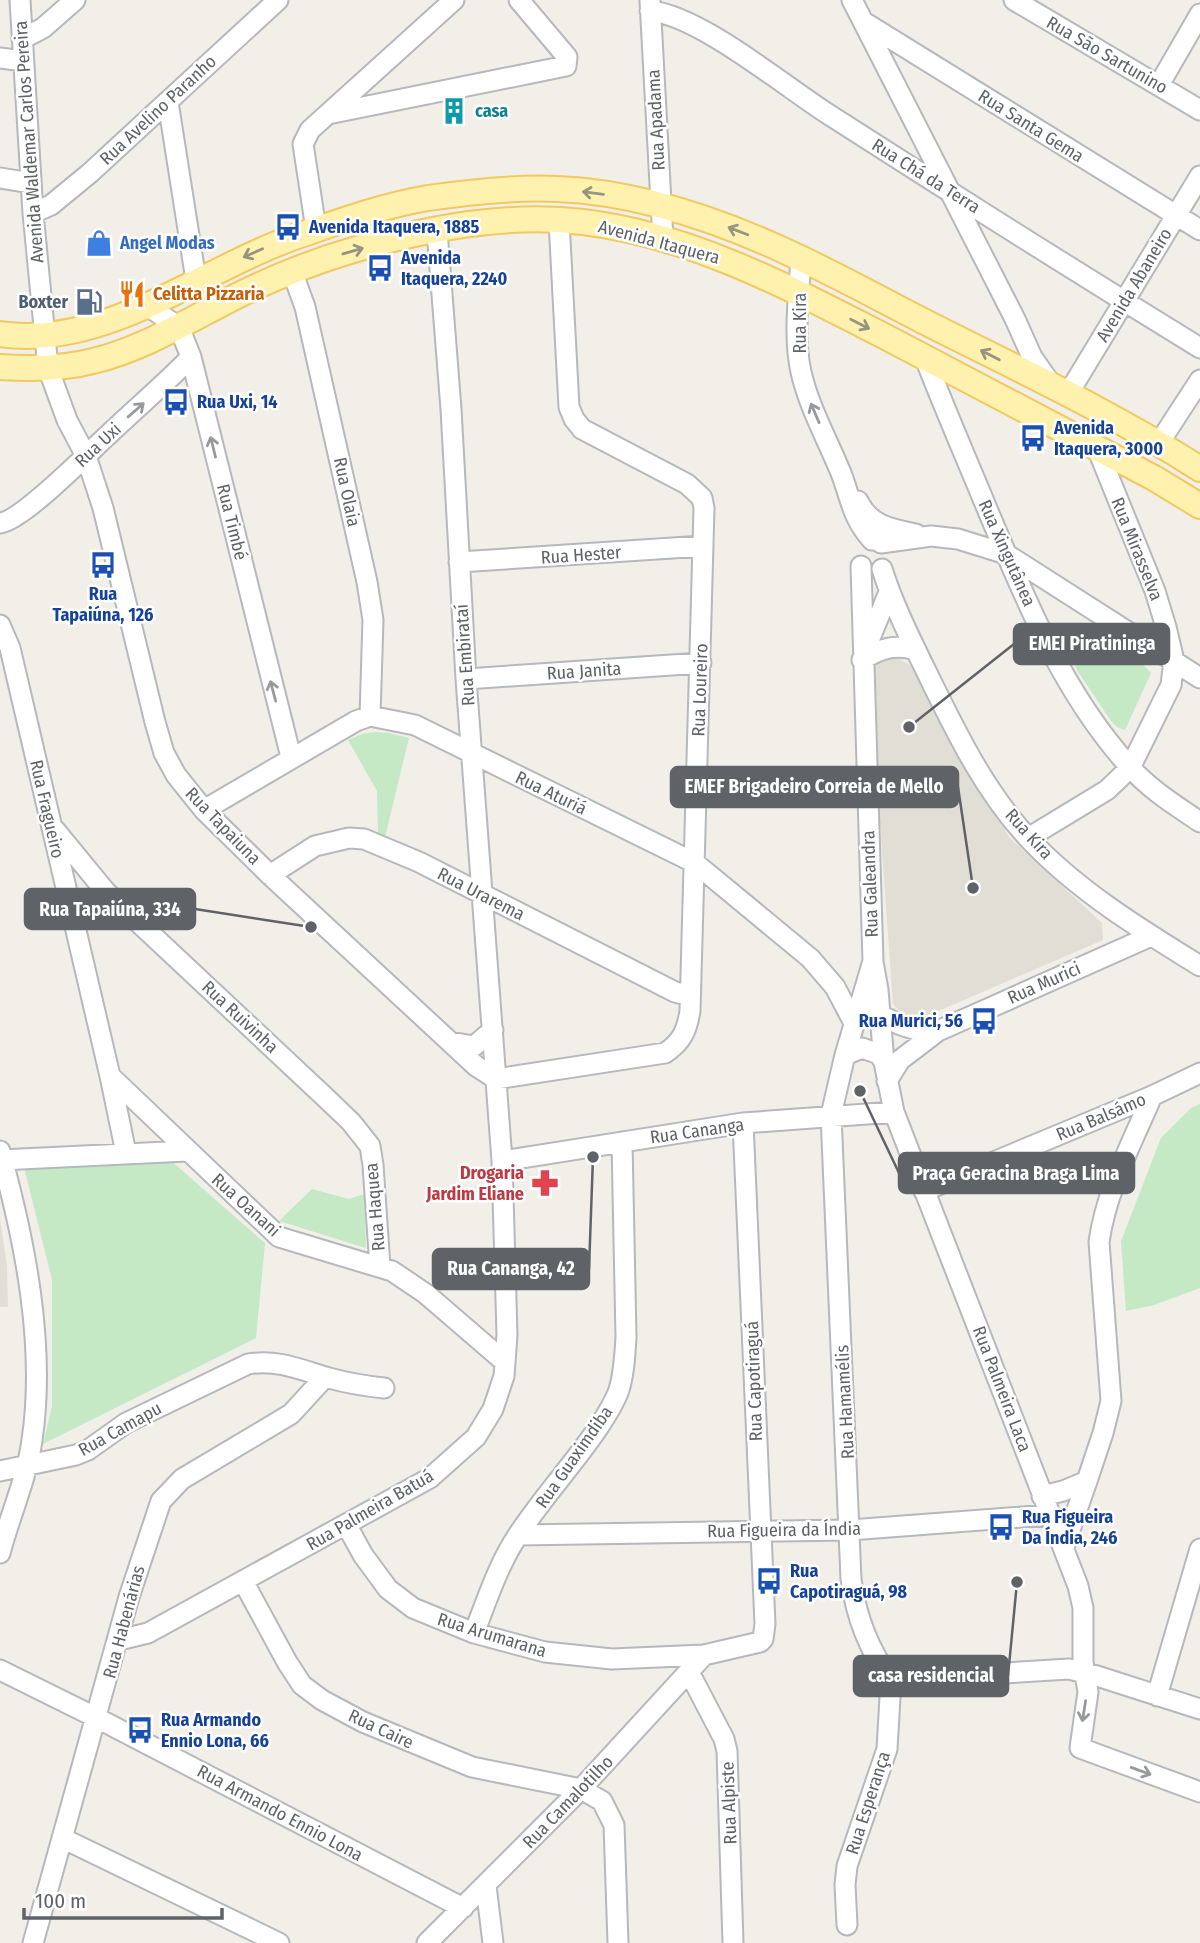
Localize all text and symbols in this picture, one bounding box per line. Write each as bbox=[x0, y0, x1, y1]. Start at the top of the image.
street label: Rua São Sartunino bbox=[1043, 11, 1171, 99]
street label: Avenida Waldemar Carlos Pereira bbox=[10, 20, 48, 264]
street label: Rua Avelino Paranho bbox=[95, 50, 221, 170]
street label: Rua Apadama bbox=[642, 69, 670, 171]
street label: Rua Santa Gema bbox=[974, 85, 1088, 167]
building icon: casa bbox=[439, 96, 469, 126]
place label: casa bbox=[475, 100, 508, 122]
street label: Rua Chá da Terra bbox=[868, 134, 984, 218]
one-way arrow bbox=[582, 186, 605, 199]
bus stop icon: Avenida Itaquera, 1885 bbox=[273, 212, 303, 242]
street label: Avenida Itaquera bbox=[596, 215, 722, 269]
place label: Avenida Itaquera, 1885 bbox=[308, 216, 479, 238]
one-way arrow bbox=[728, 224, 750, 236]
street label: Avenida Abaneiro bbox=[1091, 224, 1177, 346]
shop icon: Angel Modas bbox=[84, 228, 114, 258]
place label: Angel Modas bbox=[119, 232, 215, 254]
one-way arrow bbox=[342, 243, 364, 256]
one-way arrow bbox=[243, 247, 264, 260]
place label: Avenida Itaquera, 2240 bbox=[400, 247, 508, 290]
bus stop icon: Avenida Itaquera, 2240 bbox=[365, 253, 395, 283]
restaurant icon: Celitta Pizzaria bbox=[117, 279, 147, 309]
place label: Celitta Pizzaria bbox=[153, 283, 264, 305]
fuel station icon: Boxter bbox=[74, 287, 104, 317]
place label: Boxter bbox=[18, 291, 68, 313]
street label: Rua Kira bbox=[789, 292, 811, 353]
one-way arrow bbox=[849, 318, 870, 331]
one-way arrow bbox=[980, 347, 1001, 361]
bus stop icon: Rua Uxi, 14 bbox=[161, 387, 191, 417]
place label: Rua Uxi, 14 bbox=[197, 391, 278, 413]
one-way arrow bbox=[127, 402, 145, 418]
one-way arrow bbox=[808, 403, 821, 425]
place label: Avenida Itaquera, 3000 bbox=[1053, 417, 1163, 460]
street label: Rua Uxi bbox=[70, 418, 126, 472]
bus stop icon: Avenida Itaquera, 3000 bbox=[1018, 423, 1048, 453]
one-way arrow bbox=[206, 436, 219, 458]
street label: Rua Olaia bbox=[329, 455, 365, 529]
street label: Rua Timbé bbox=[212, 482, 252, 562]
street label: Rua Mirasselva bbox=[1106, 494, 1168, 604]
street label: Rua Xingutânea bbox=[974, 496, 1040, 610]
street label: Rua Hester bbox=[540, 541, 623, 569]
bus stop icon: Rua Tapaiúna, 126 bbox=[88, 550, 118, 580]
place label: Rua Tapaiúna, 126 bbox=[53, 583, 154, 626]
street label: Rua Embirataí bbox=[450, 603, 480, 707]
callout: EMEI Piratininga bbox=[1014, 624, 1169, 664]
text: EMEI Piratininga bbox=[1029, 632, 1155, 655]
street label: Rua Loureiro bbox=[687, 643, 713, 737]
street label: Rua Janita bbox=[546, 657, 622, 685]
one-way arrow bbox=[266, 680, 279, 703]
street label: Rua Fragueiro bbox=[25, 758, 69, 860]
street label: Rua Aturiá bbox=[512, 766, 590, 820]
callout: EMEF Brigadeiro Correia de Mello bbox=[671, 767, 958, 807]
text: EMEF Brigadeiro Correia de Mello bbox=[684, 775, 944, 798]
street label: Rua Tapaiuna bbox=[181, 783, 265, 869]
street label: Rua Kira bbox=[1000, 804, 1058, 864]
street label: Rua Galeandra bbox=[857, 830, 883, 938]
street label: Rua Urarema bbox=[434, 863, 528, 925]
callout: Rua Tapaiúna, 334 bbox=[25, 889, 195, 929]
text: Rua Tapaiúna, 334 bbox=[39, 898, 181, 921]
street label: Rua Murici bbox=[1004, 957, 1084, 1009]
street label: Rua Ruivinha bbox=[197, 976, 283, 1058]
bus stop icon: Rua Murici, 56 bbox=[969, 1006, 999, 1036]
place label: Rua Murici, 56 bbox=[859, 1010, 963, 1032]
street label: Rua Balsámo bbox=[1053, 1088, 1149, 1146]
street label: Rua Cananga bbox=[649, 1113, 746, 1148]
callout: Praça Geracina Braga Lima bbox=[899, 1153, 1134, 1193]
street label: Rua Haquea bbox=[360, 1162, 390, 1252]
place label: Drogaria Jardim Eliane bbox=[425, 1162, 524, 1205]
text: Praça Geracina Braga Lima bbox=[913, 1162, 1119, 1185]
pharmacy icon: Drogaria Jardim Eliane bbox=[530, 1168, 560, 1198]
street label: Rua Oanani bbox=[207, 1169, 285, 1241]
callout: Rua Cananga, 42 bbox=[433, 1249, 589, 1289]
text: Rua Cananga, 42 bbox=[447, 1257, 575, 1280]
street label: Rua Capotiraguá bbox=[741, 1320, 767, 1442]
street label: Rua Palmeira Laca bbox=[968, 1323, 1036, 1455]
street label: Rua Hamamélis bbox=[831, 1344, 859, 1460]
street label: Rua Camapu bbox=[75, 1397, 165, 1461]
street label: Rua Guaximdiba bbox=[531, 1402, 617, 1512]
street label: Rua Palmeira Batuá bbox=[303, 1465, 438, 1555]
place label: Rua Figueira Da Índia, 246 bbox=[1022, 1506, 1117, 1549]
bus stop icon: Rua Figueira Da Índia, 246 bbox=[986, 1512, 1016, 1542]
street label: Rua Figueira da Índia bbox=[707, 1517, 861, 1542]
place label: Rua Capotiraguá, 98 bbox=[790, 1560, 908, 1603]
street label: Rua Habenárias bbox=[98, 1563, 150, 1681]
bus stop icon: Rua Capotiraguá, 98 bbox=[754, 1566, 784, 1596]
street label: Rua Arumarana bbox=[435, 1608, 549, 1662]
callout: casa residencial bbox=[854, 1656, 1008, 1696]
text: casa residencial bbox=[868, 1664, 995, 1687]
one-way arrow bbox=[1078, 1699, 1091, 1722]
street label: Rua Caire bbox=[345, 1704, 417, 1754]
place label: Rua Armando Ennio Lona, 66 bbox=[161, 1709, 269, 1752]
bus stop icon: Rua Armando Ennio Lona, 66 bbox=[125, 1715, 155, 1745]
street label: Rua Esperança bbox=[841, 1748, 895, 1857]
street label: Rua Camalotilho bbox=[518, 1751, 618, 1853]
street label: Rua Armando Ennio Lona bbox=[193, 1760, 367, 1866]
street label: Rua Alpiste bbox=[717, 1761, 741, 1845]
one-way arrow bbox=[1129, 1766, 1151, 1778]
scale bar bbox=[24, 1876, 222, 1920]
text: 100 m bbox=[35, 1888, 86, 1914]

